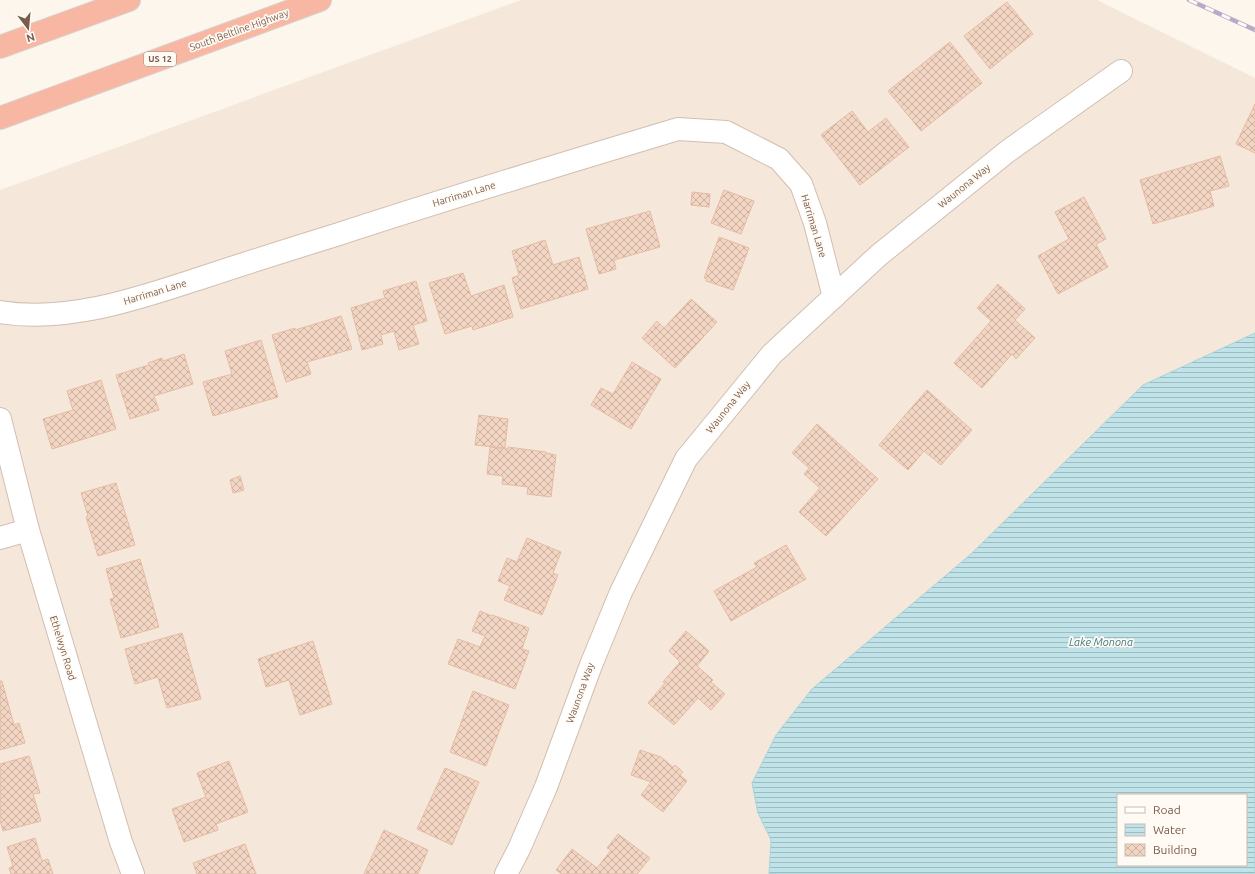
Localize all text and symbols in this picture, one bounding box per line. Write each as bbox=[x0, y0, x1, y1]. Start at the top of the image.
street label: South Beltline Highway bbox=[188, 7, 290, 53]
north arrow bbox=[8, 8, 48, 48]
text: N bbox=[25, 31, 36, 45]
road number: US 12 bbox=[144, 52, 176, 66]
street label: Waunona Way bbox=[936, 162, 992, 210]
street label: Harriman Lane bbox=[431, 179, 497, 209]
street label: Harriman Lane bbox=[799, 193, 829, 259]
street label: Harriman Lane bbox=[122, 277, 188, 307]
street label: Waunona Way bbox=[704, 379, 752, 435]
street label: Ethelwyn Road bbox=[48, 614, 78, 682]
water label: Lake Monona bbox=[1069, 636, 1133, 648]
street label: Waunona Way bbox=[564, 661, 596, 725]
legend bbox=[1117, 794, 1247, 866]
text: Road bbox=[1153, 803, 1181, 816]
text: Water bbox=[1153, 823, 1186, 836]
text: Building bbox=[1153, 843, 1197, 856]

